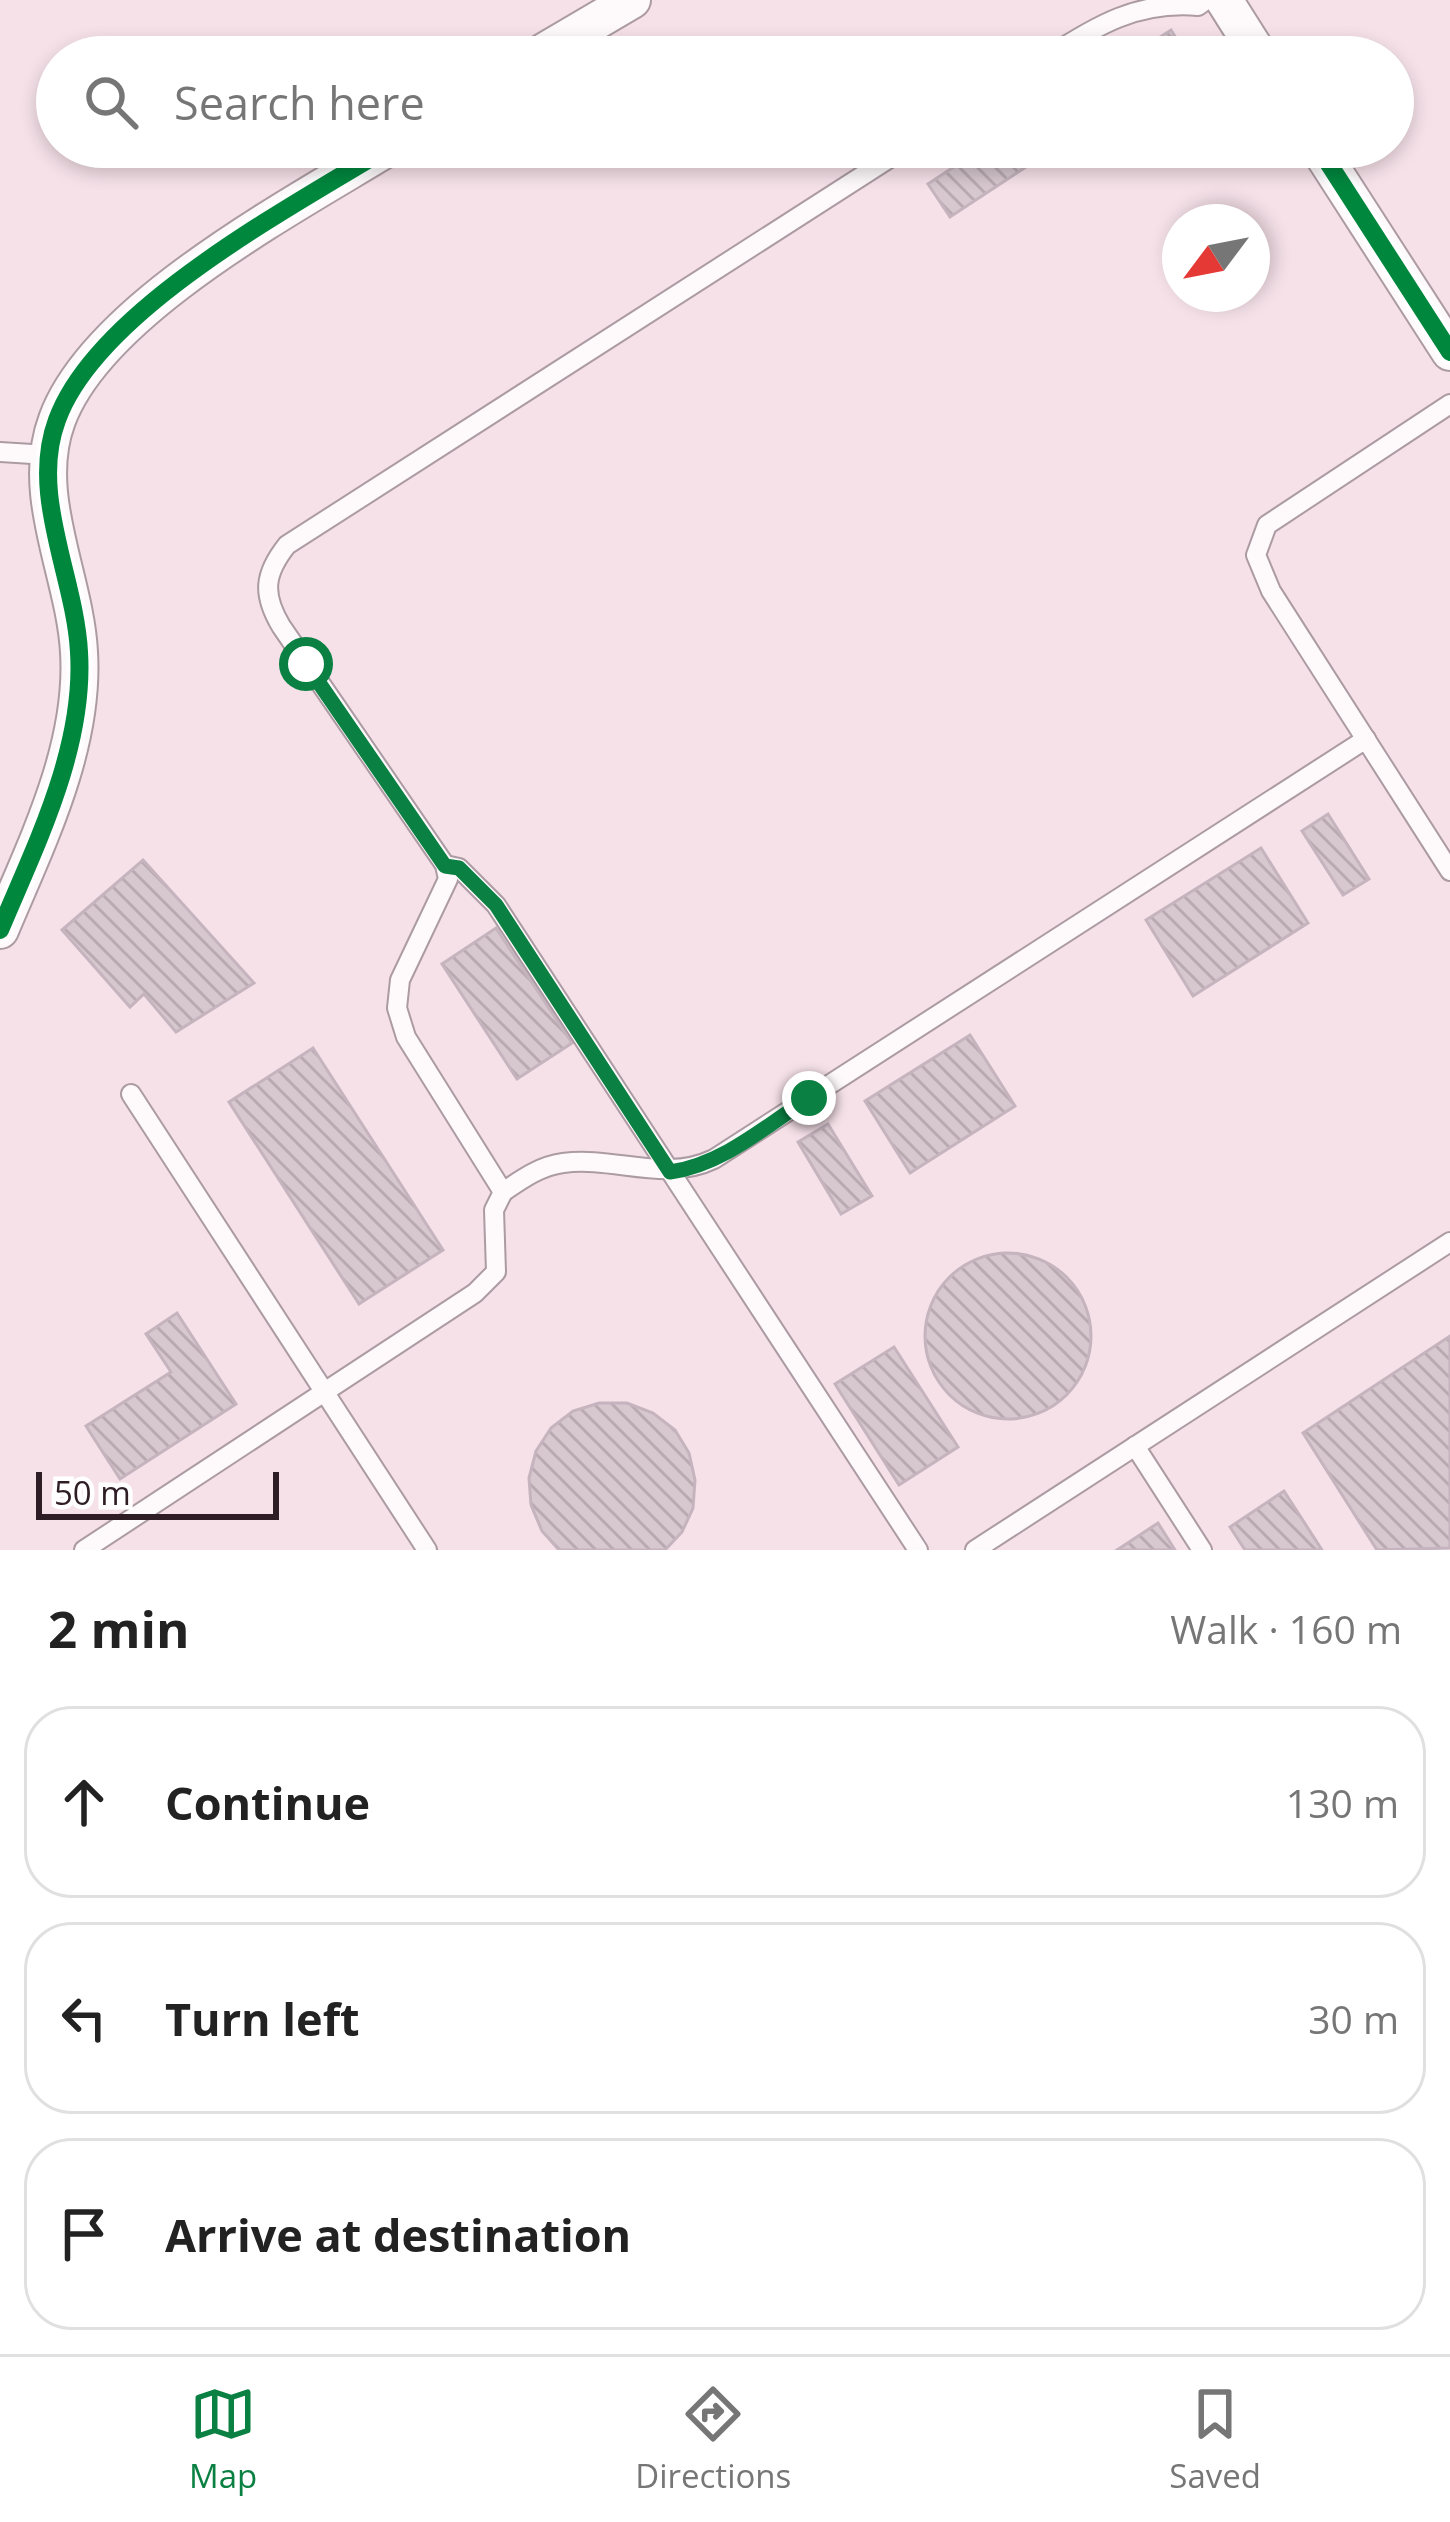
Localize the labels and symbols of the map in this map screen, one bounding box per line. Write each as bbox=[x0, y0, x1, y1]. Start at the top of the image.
north arrow bbox=[1162, 204, 1270, 312]
route start bbox=[279, 637, 333, 691]
route end bbox=[782, 1071, 836, 1125]
scale bar bbox=[36, 1466, 279, 1519]

